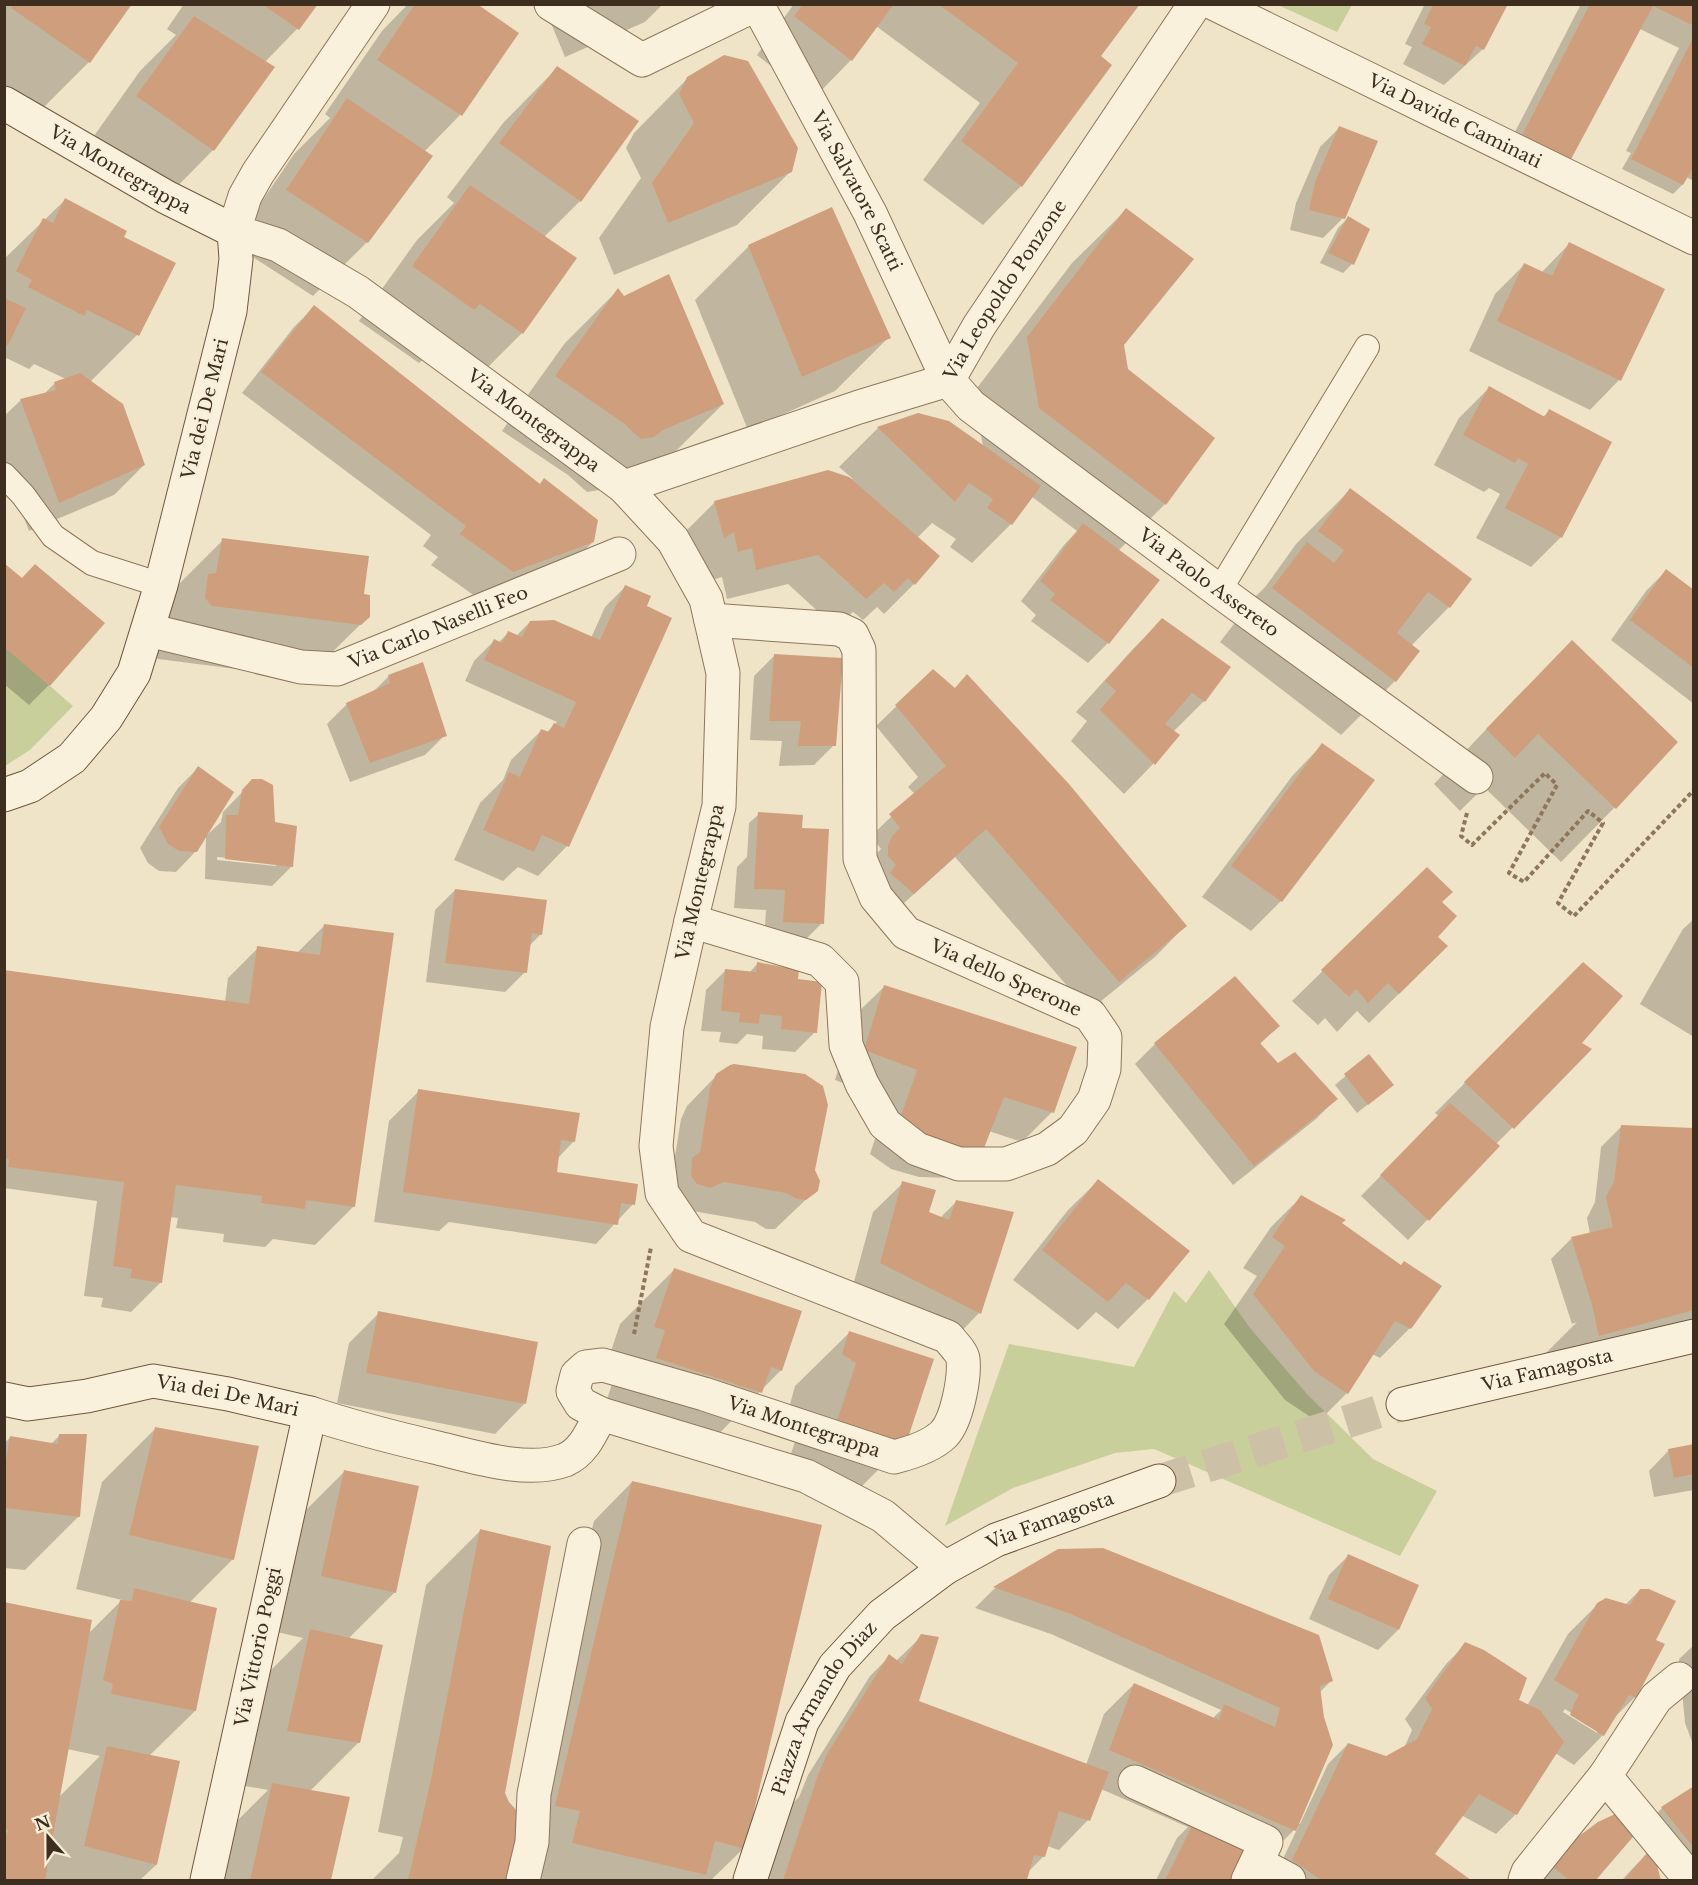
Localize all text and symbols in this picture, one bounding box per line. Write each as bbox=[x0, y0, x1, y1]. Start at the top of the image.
street label: Via Davide Caminati bbox=[1364, 69, 1545, 173]
street label: Via Salvatore Scatti bbox=[806, 107, 907, 275]
street label: Via Montegrappa bbox=[45, 120, 195, 219]
street label: Via Leopoldo Ponzone bbox=[939, 196, 1071, 385]
street label: Via dei De Mari bbox=[177, 336, 233, 483]
street label: Via Montegrappa bbox=[462, 364, 604, 477]
street label: Via Paolo Assereto bbox=[1133, 523, 1283, 642]
street label: Via Carlo Naselli Feo bbox=[345, 581, 531, 674]
street label: Via Montegrappa bbox=[671, 802, 729, 963]
street label: Via dello Sperone bbox=[926, 934, 1085, 1021]
street label: Via Famagosta bbox=[1479, 1344, 1615, 1396]
street label: Via dei De Mari bbox=[154, 1371, 301, 1421]
street label: Via Montegrappa bbox=[724, 1392, 883, 1462]
street label: Via Famagosta bbox=[982, 1487, 1116, 1554]
street label: Via Vittorio Poggi bbox=[230, 1565, 286, 1730]
street label: Piazza Armando Diaz bbox=[768, 1617, 882, 1798]
north arrow bbox=[18, 1807, 78, 1867]
text: N bbox=[32, 1811, 53, 1835]

